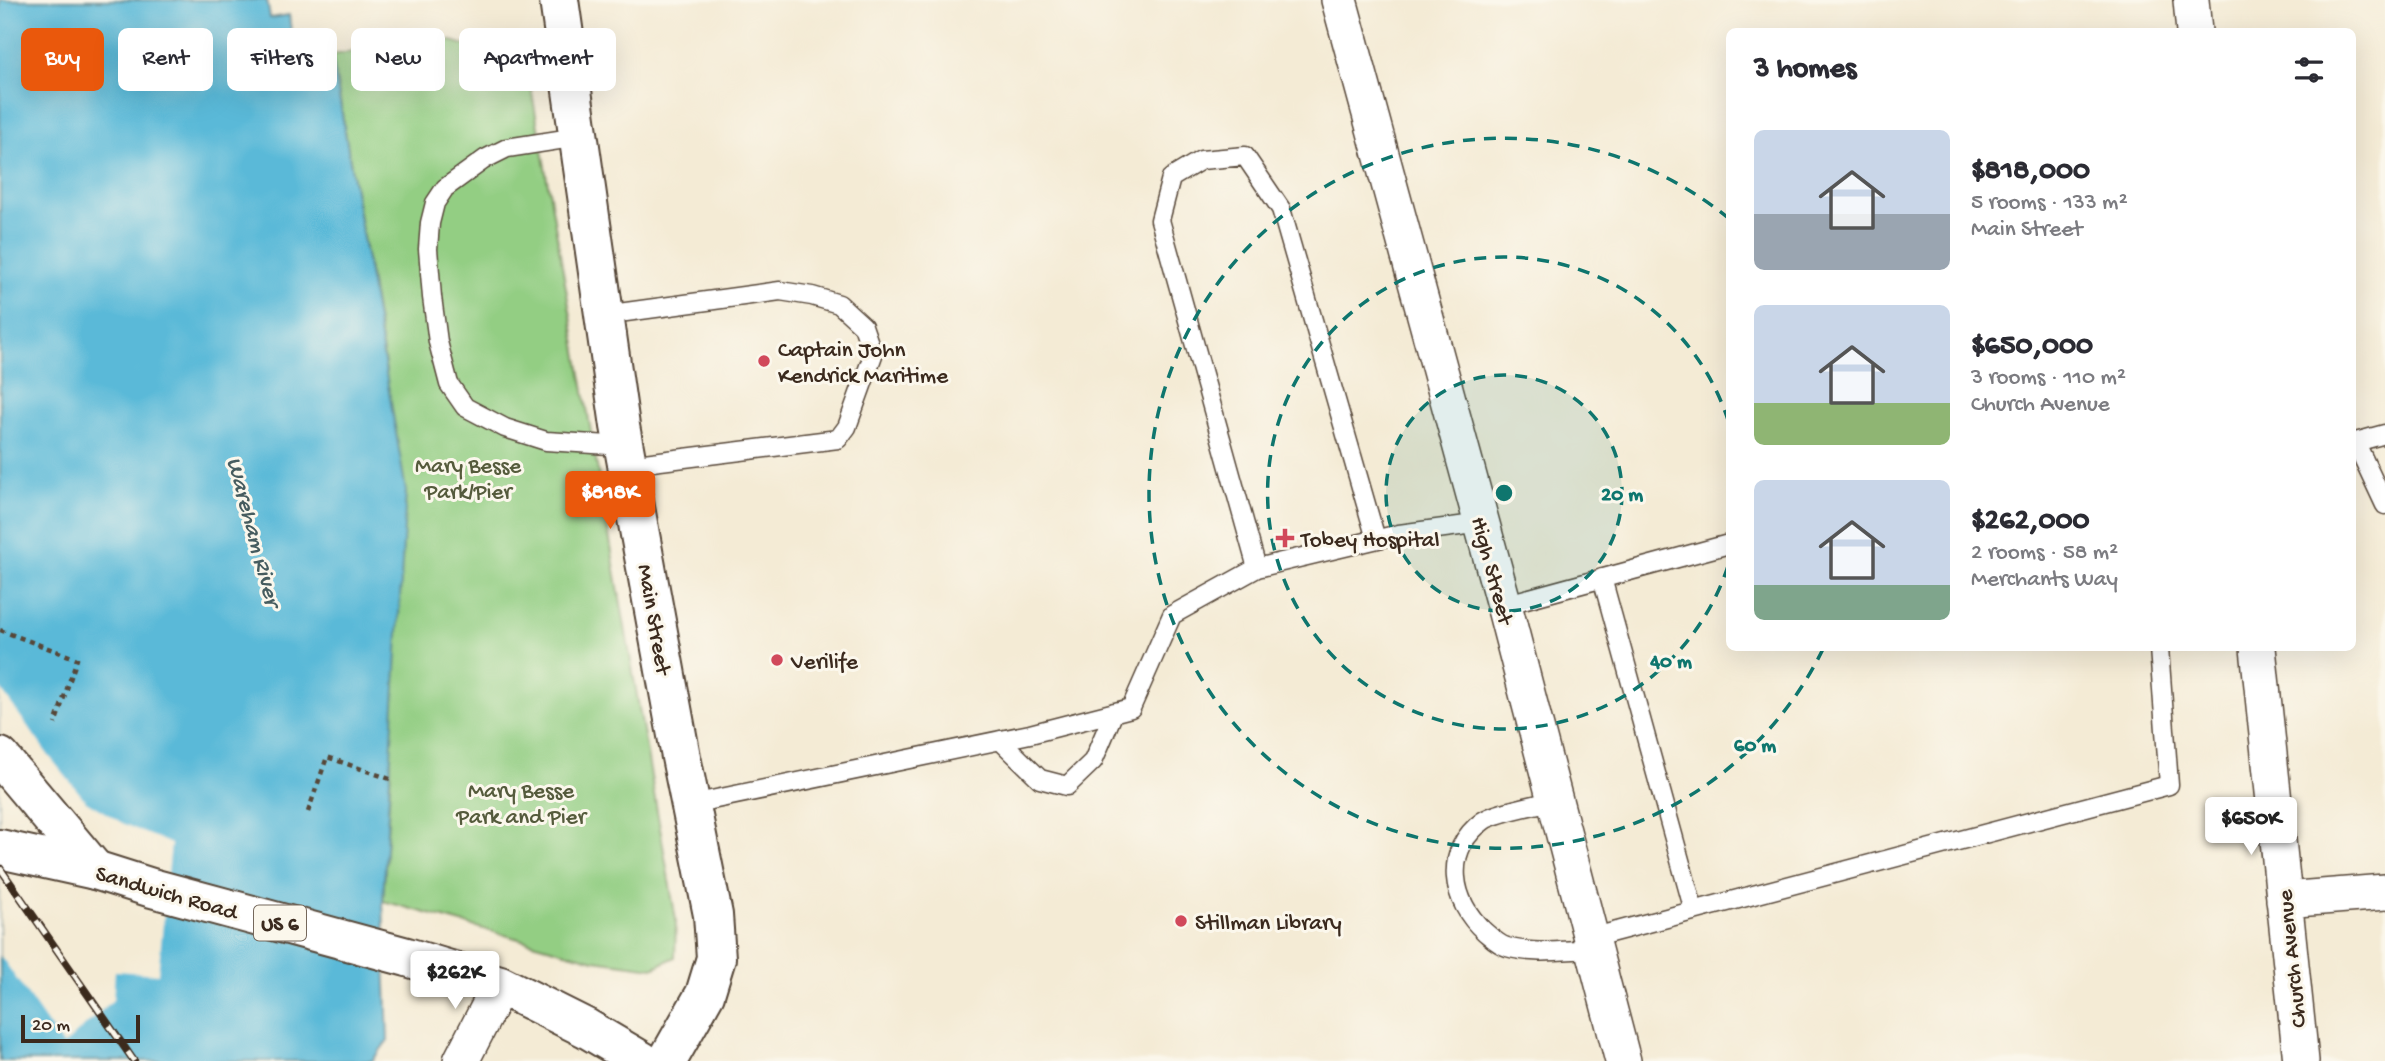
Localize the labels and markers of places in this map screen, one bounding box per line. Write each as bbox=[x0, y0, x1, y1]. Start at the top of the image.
place label: Captain John Kendrick Maritime bbox=[778, 338, 949, 391]
marker: Captain John Kendrick Maritime bbox=[756, 353, 772, 369]
pin: $818K bbox=[561, 472, 659, 531]
centre of rings bbox=[1492, 481, 1516, 505]
marker: Tobey Hospital bbox=[1275, 528, 1295, 548]
place label: Tobey Hospital bbox=[1299, 528, 1440, 555]
place label: Verilife bbox=[790, 650, 859, 677]
marker: Verilife bbox=[769, 652, 785, 668]
pin: $650K bbox=[2202, 798, 2300, 857]
place label: Stillman Library bbox=[1195, 911, 1342, 938]
marker: Stillman Library bbox=[1173, 913, 1189, 929]
pin: $262K bbox=[406, 951, 504, 1011]

